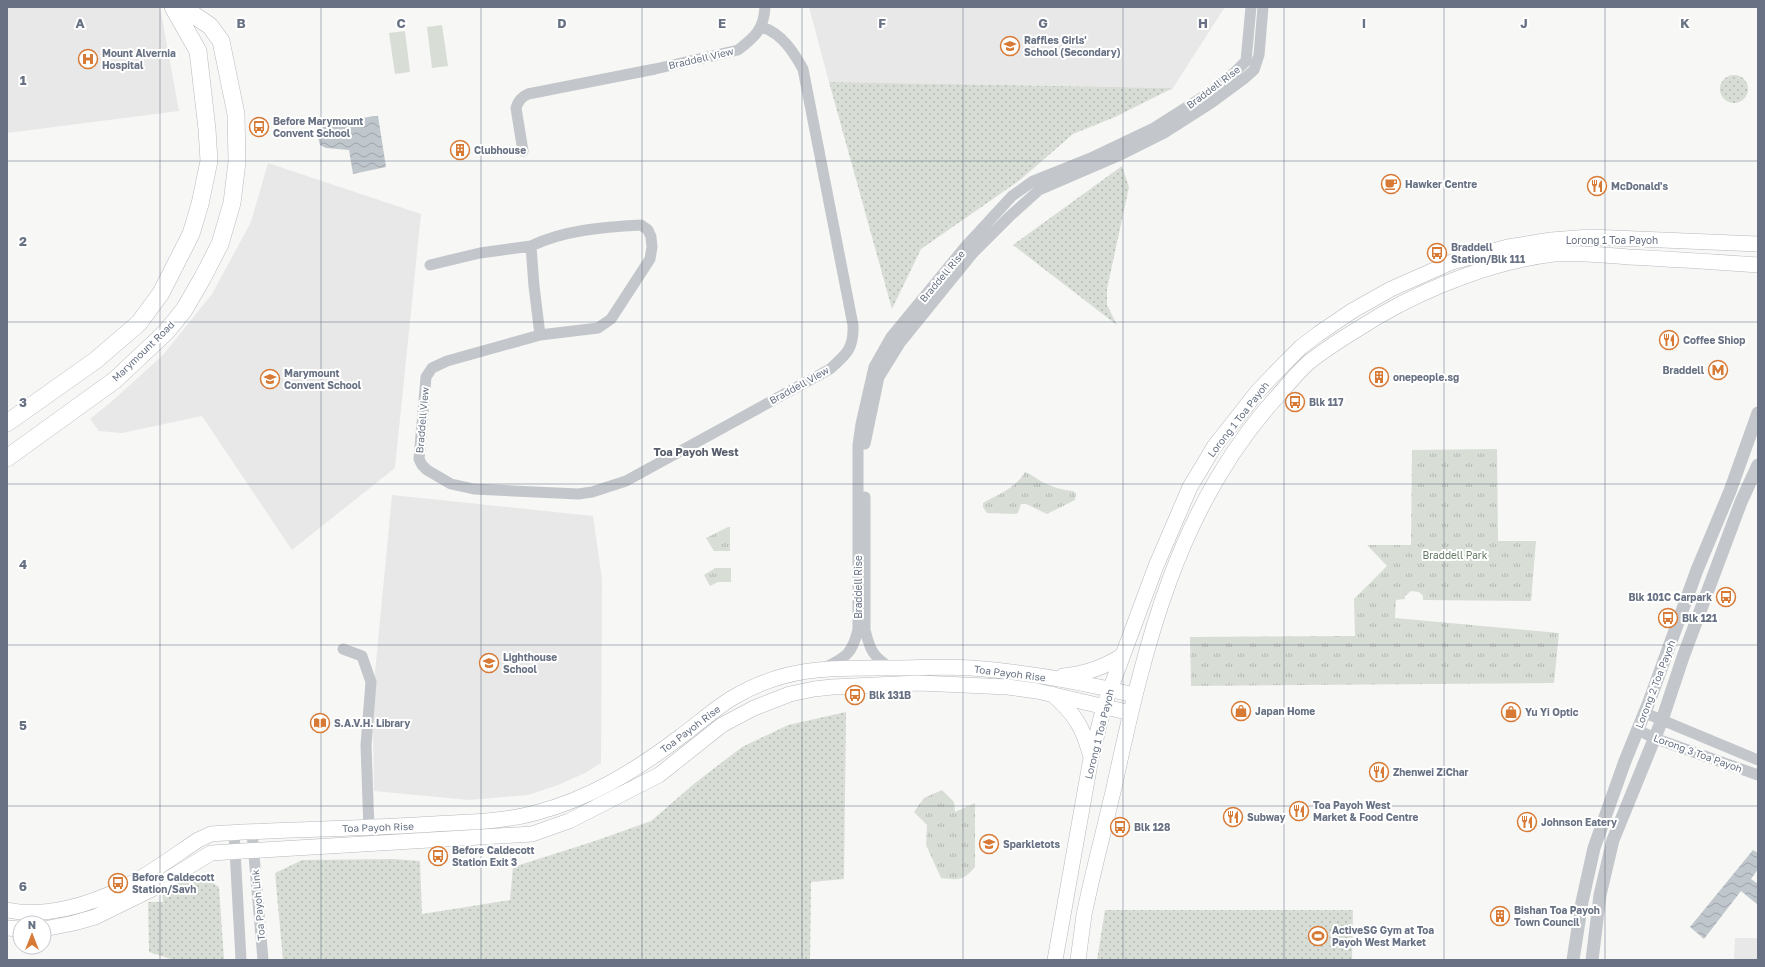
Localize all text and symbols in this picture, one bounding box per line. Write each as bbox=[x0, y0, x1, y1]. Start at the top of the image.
text: A bbox=[75, 15, 85, 31]
text: B bbox=[236, 15, 246, 31]
text: C bbox=[396, 15, 406, 31]
text: D bbox=[557, 15, 567, 31]
text: E bbox=[718, 15, 726, 31]
text: F bbox=[878, 15, 886, 31]
text: G bbox=[1038, 15, 1048, 31]
text: H bbox=[1198, 15, 1208, 31]
text: I bbox=[1362, 15, 1366, 31]
text: J bbox=[1520, 15, 1528, 31]
text: K bbox=[1680, 15, 1690, 31]
place label: Raffles Girls' School (Secondary) bbox=[1024, 34, 1121, 58]
school or university icon: Raffles Girls' School (Secondary) bbox=[999, 35, 1021, 57]
street label: Braddell View bbox=[667, 45, 735, 71]
place label: Mount Alvernia Hospital bbox=[102, 47, 176, 71]
hospital icon: Mount Alvernia Hospital bbox=[77, 48, 99, 70]
street label: Braddell Rise bbox=[1184, 63, 1242, 111]
text: 1 bbox=[20, 72, 27, 88]
place label: Before Marymount Convent School bbox=[273, 115, 363, 139]
bus stop icon: Before Marymount Convent School bbox=[248, 116, 270, 138]
building icon: Clubhouse bbox=[449, 139, 471, 161]
place label: Clubhouse bbox=[474, 144, 526, 156]
cafe icon: Hawker Centre bbox=[1380, 173, 1402, 195]
restaurant icon: McDonald's bbox=[1586, 175, 1608, 197]
place label: Hawker Centre bbox=[1405, 178, 1477, 190]
place label: McDonald's bbox=[1611, 180, 1669, 192]
text: 2 bbox=[19, 233, 27, 249]
street label: Lorong 1 Toa Payoh bbox=[1566, 234, 1658, 246]
place label: Braddell Station/Blk 111 bbox=[1451, 241, 1525, 265]
bus stop icon: Braddell Station/Blk 111 bbox=[1426, 242, 1448, 264]
street label: Braddell Rise bbox=[917, 248, 967, 304]
street label: Marymount Road bbox=[109, 318, 177, 384]
restaurant icon: Coffee Shiop bbox=[1658, 329, 1680, 351]
place label: Coffee Shiop bbox=[1683, 334, 1745, 346]
metro station icon: Braddell bbox=[1707, 359, 1729, 381]
street label: Braddell View bbox=[767, 364, 831, 406]
place label: Braddell bbox=[1662, 364, 1705, 376]
building icon: onepeople.sg bbox=[1368, 366, 1390, 388]
place label: Marymount Convent School bbox=[284, 367, 362, 391]
school or university icon: Marymount Convent School bbox=[259, 368, 281, 390]
place label: onepeople.sg bbox=[1393, 371, 1459, 383]
street label: Lorong 1 Toa Payoh bbox=[1205, 379, 1271, 459]
street label: Braddell View bbox=[413, 386, 431, 454]
bus stop icon: Blk 117 bbox=[1284, 391, 1306, 413]
text: 3 bbox=[19, 394, 27, 410]
place label: Blk 117 bbox=[1309, 396, 1344, 408]
district label: Toa Payoh West bbox=[653, 445, 739, 458]
park label: Braddell Park bbox=[1423, 549, 1488, 561]
street label: Braddell Rise bbox=[852, 555, 864, 619]
text: 4 bbox=[19, 556, 27, 572]
bus stop icon: Blk 101C Carpark bbox=[1715, 586, 1737, 608]
place label: Blk 101C Carpark bbox=[1628, 591, 1712, 603]
bus stop icon: Blk 121 bbox=[1657, 607, 1679, 629]
place label: Blk 121 bbox=[1682, 612, 1717, 624]
street label: Lorong 2 Toa Payoh bbox=[1633, 638, 1677, 730]
place label: Lighthouse School bbox=[503, 651, 557, 675]
school or university icon: Lighthouse School bbox=[478, 652, 500, 674]
street label: Toa Payoh Rise bbox=[974, 663, 1047, 683]
bus stop icon: Blk 131B bbox=[844, 684, 866, 706]
street label: Lorong 1 Toa Payoh bbox=[1082, 688, 1116, 780]
place label: Blk 131B bbox=[869, 689, 911, 701]
shop icon: Japan Home bbox=[1230, 700, 1252, 722]
shop icon: Yu Yi Optic bbox=[1500, 701, 1522, 723]
street label: Toa Payoh Rise bbox=[658, 702, 723, 755]
place label: Japan Home bbox=[1255, 705, 1315, 717]
place label: Yu Yi Optic bbox=[1525, 706, 1579, 718]
library icon: S.A.V.H. Library bbox=[309, 712, 331, 734]
text: 5 bbox=[19, 717, 27, 733]
place label: S.A.V.H. Library bbox=[334, 717, 410, 729]
street label: Lorong 3 Toa Payoh bbox=[1652, 731, 1744, 775]
restaurant icon: Zhenwei ZiChar bbox=[1368, 761, 1390, 783]
place label: Zhenwei ZiChar bbox=[1393, 766, 1469, 778]
place label: Toa Payoh West Market & Food Centre bbox=[1313, 799, 1418, 823]
restaurant icon: Toa Payoh West Market & Food Centre bbox=[1288, 800, 1310, 822]
restaurant icon: Subway bbox=[1222, 806, 1244, 828]
place label: Subway bbox=[1247, 811, 1285, 823]
restaurant icon: Johnson Eatery bbox=[1516, 811, 1538, 833]
bus stop icon: Blk 128 bbox=[1109, 816, 1131, 838]
place label: Johnson Eatery bbox=[1541, 816, 1617, 828]
street label: Toa Payoh Rise bbox=[342, 820, 414, 834]
place label: Blk 128 bbox=[1134, 821, 1170, 833]
school or university icon: Sparkletots bbox=[978, 833, 1000, 855]
place label: Sparkletots bbox=[1003, 838, 1060, 850]
place label: Before Caldecott Station Exit 3 bbox=[452, 844, 535, 868]
bus stop icon: Before Caldecott Station Exit 3 bbox=[427, 845, 449, 867]
street label: Toa Payoh Link bbox=[249, 868, 267, 941]
place label: Before Caldecott Station/Savh bbox=[132, 871, 215, 895]
bus stop icon: Before Caldecott Station/Savh bbox=[107, 872, 129, 894]
text: 6 bbox=[19, 878, 27, 894]
place label: Bishan Toa Payoh Town Council bbox=[1514, 904, 1600, 928]
building icon: Bishan Toa Payoh Town Council bbox=[1489, 905, 1511, 927]
north arrow bbox=[12, 915, 52, 955]
text: N bbox=[28, 918, 36, 931]
place label: ActiveSG Gym at Toa Payoh West Market bbox=[1332, 924, 1434, 948]
sports icon: ActiveSG Gym at Toa Payoh West Market bbox=[1307, 925, 1329, 947]

